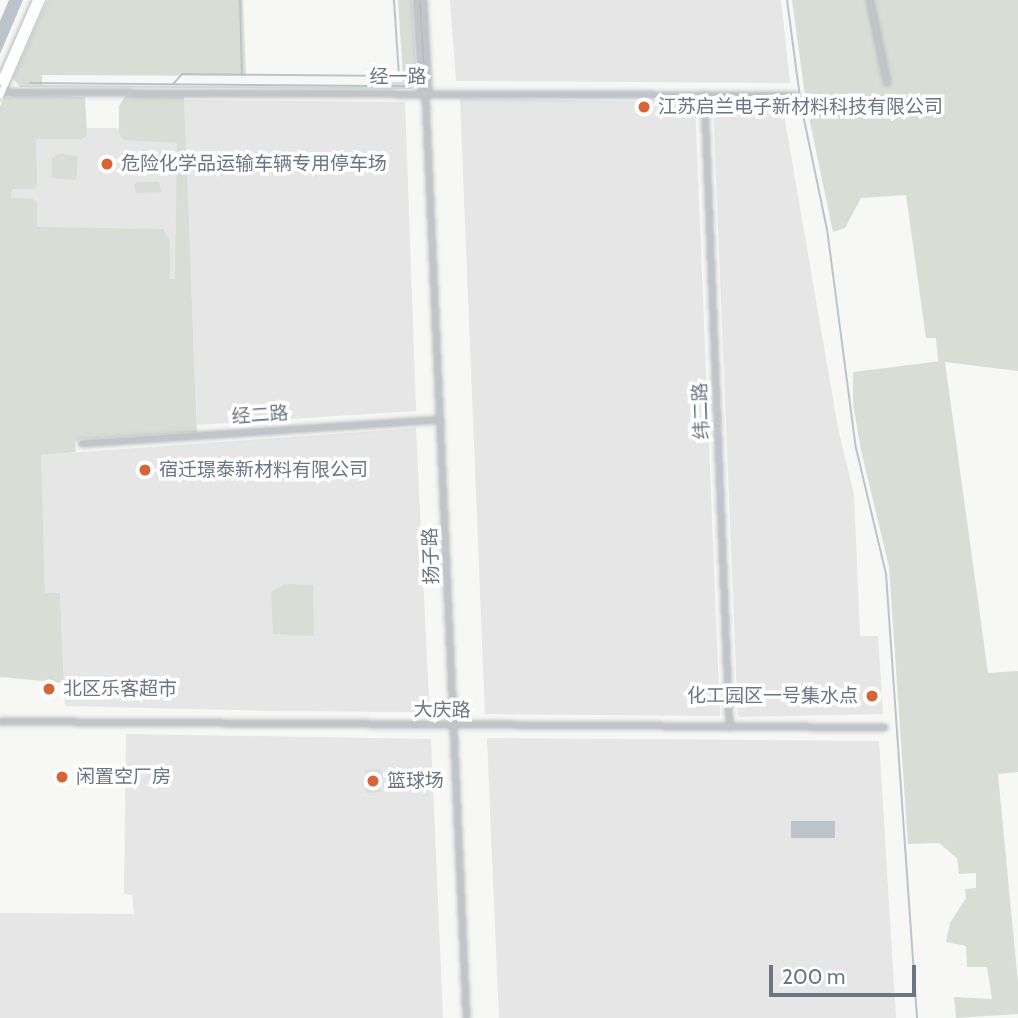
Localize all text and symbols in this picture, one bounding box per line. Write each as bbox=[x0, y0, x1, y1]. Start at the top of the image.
street label: 经一路 bbox=[370, 66, 426, 88]
place label: 江苏启兰电子新材料科技有限公司 bbox=[658, 96, 943, 118]
marker: 江苏启兰电子新材料科技有限公司 bbox=[636, 99, 652, 115]
place label: 危险化学品运输车辆专用停车场 bbox=[121, 153, 387, 175]
marker: 危险化学品运输车辆专用停车场 bbox=[99, 156, 115, 172]
street label: 纬二路 bbox=[689, 382, 713, 440]
street label: 经二路 bbox=[231, 402, 289, 428]
place label: 宿迁璟泰新材料有限公司 bbox=[159, 459, 368, 481]
marker: 宿迁璟泰新材料有限公司 bbox=[137, 462, 153, 478]
street label: 扬子路 bbox=[419, 527, 443, 585]
place label: 北区乐客超市 bbox=[63, 678, 177, 700]
marker: 北区乐客超市 bbox=[41, 681, 57, 697]
place label: 化工园区一号集水点 bbox=[687, 685, 858, 707]
marker: 化工园区一号集水点 bbox=[864, 688, 880, 704]
street label: 大庆路 bbox=[413, 698, 471, 722]
place label: 闲置空厂房 bbox=[76, 766, 171, 788]
marker: 闲置空厂房 bbox=[54, 769, 70, 785]
place label: 篮球场 bbox=[387, 770, 444, 792]
marker: 篮球场 bbox=[365, 773, 381, 789]
scale bar bbox=[773, 951, 920, 995]
text: 200 m bbox=[782, 964, 845, 989]

